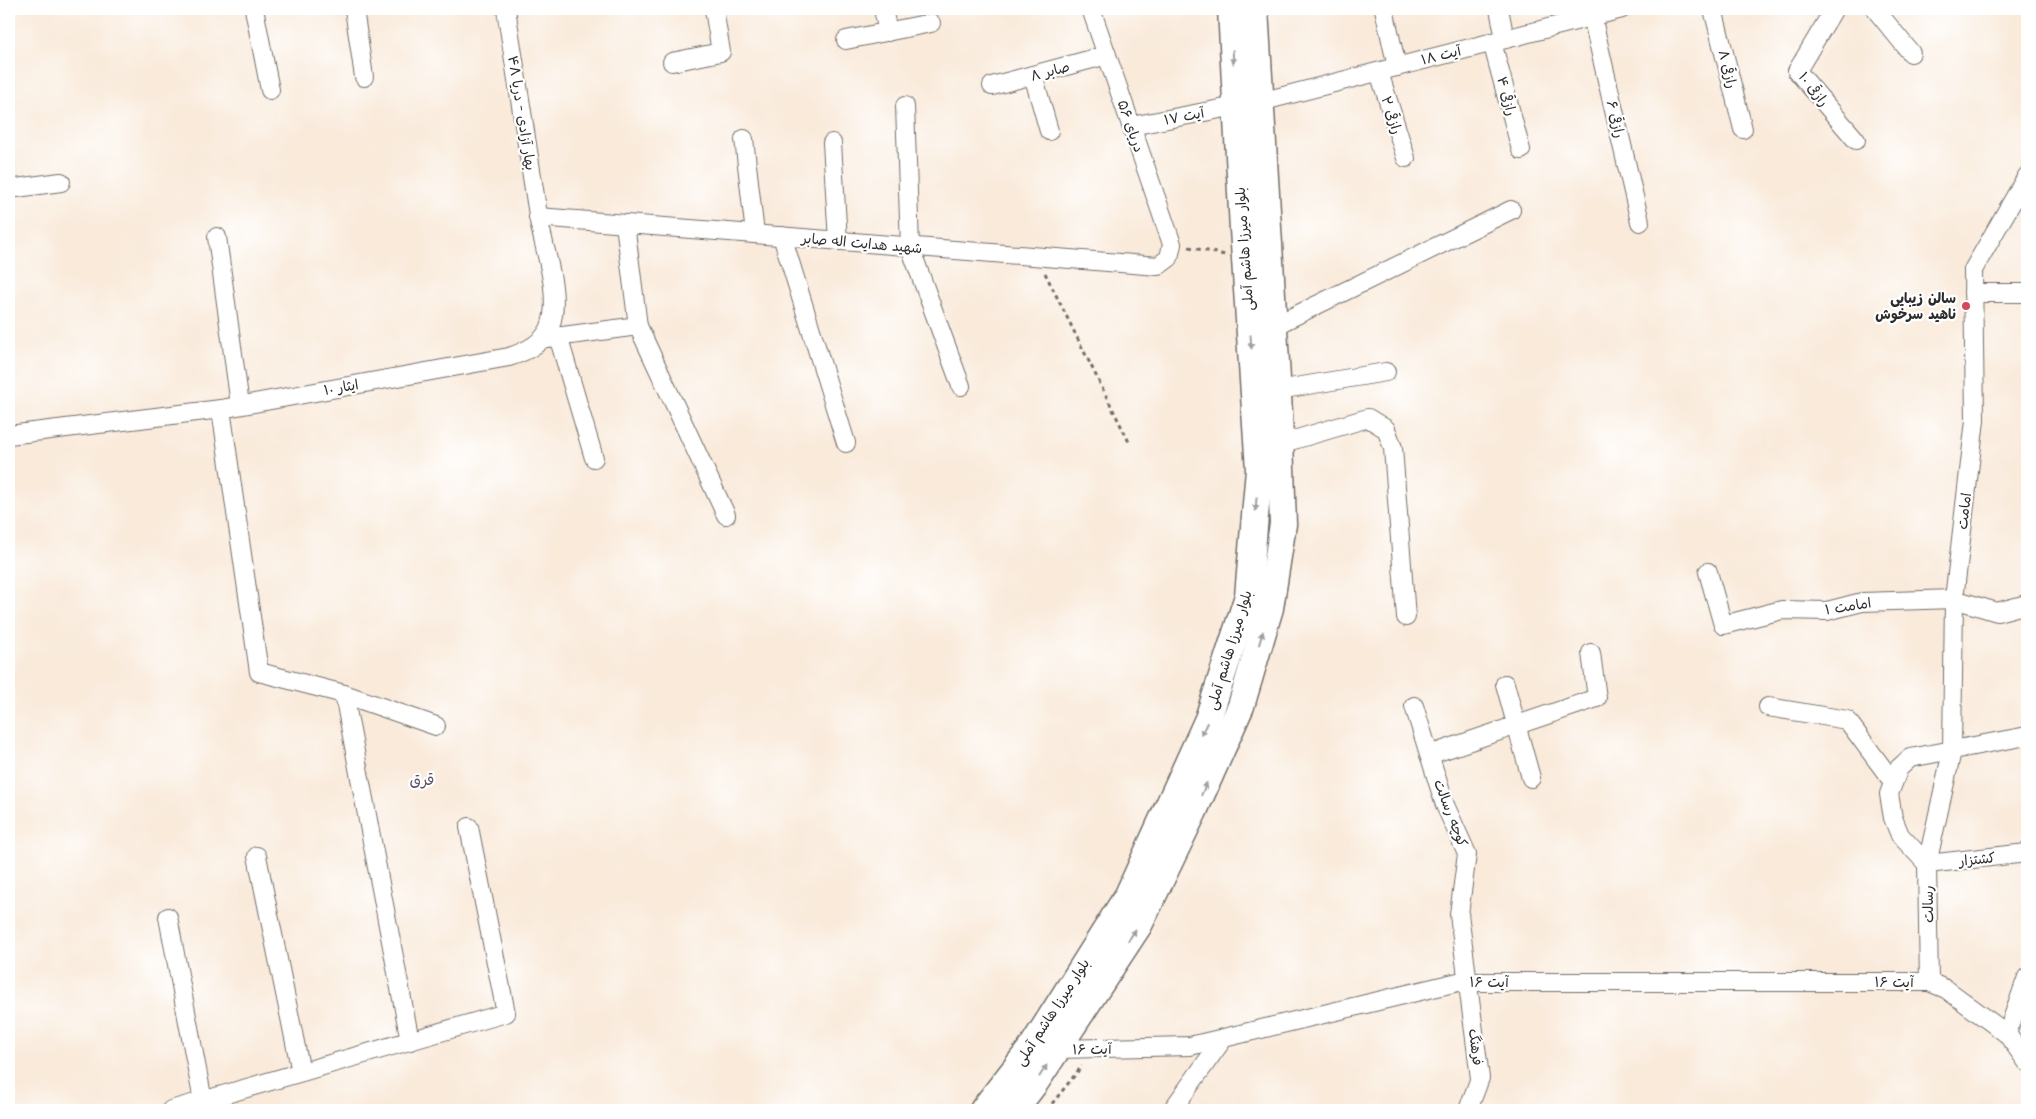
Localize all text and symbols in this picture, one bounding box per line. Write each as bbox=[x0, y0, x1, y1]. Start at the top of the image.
street label: آیت ۱۸ bbox=[1419, 40, 1463, 69]
street label: رازقی ۸ bbox=[1715, 48, 1742, 90]
one-way arrow bbox=[1230, 50, 1238, 66]
street label: بهار آزادی - دریا ۴۸ bbox=[504, 54, 541, 172]
street label: صابر ۸ bbox=[1028, 56, 1072, 85]
street label: رازقی ۱۰ bbox=[1795, 67, 1834, 110]
street label: رازقی ۴ bbox=[1493, 74, 1522, 118]
street label: رازقی ۲ bbox=[1377, 93, 1408, 136]
street label: دریای ۵۶ bbox=[1114, 97, 1149, 155]
street label: رازقی ۶ bbox=[1603, 98, 1630, 140]
street label: آیت ۱۷ bbox=[1162, 102, 1206, 129]
street label: بلوار میرزا هاشم آملی bbox=[1230, 186, 1259, 312]
street label: شهید هدایت اله صابر bbox=[800, 228, 923, 257]
place label: سالن زیبایی ناهید سرخوش bbox=[1875, 288, 1956, 323]
marker: سالن زیبایی ناهید سرخوش bbox=[1960, 300, 1972, 312]
one-way arrow bbox=[1247, 334, 1255, 350]
street label: ایثار ۱۰ bbox=[322, 374, 360, 399]
street label: امامت bbox=[1952, 491, 1975, 530]
one-way arrow bbox=[1252, 496, 1260, 512]
street label: بلوار میرزا هاشم آملی bbox=[1201, 588, 1258, 713]
street label: امامت ۱ bbox=[1823, 592, 1872, 619]
one-way arrow bbox=[1258, 630, 1266, 645]
one-way arrow bbox=[1199, 722, 1207, 736]
district label: قرق bbox=[410, 768, 434, 789]
street label: کوچه رسالت bbox=[1429, 776, 1473, 850]
one-way arrow bbox=[1200, 782, 1208, 796]
street label: کشتزار bbox=[1957, 847, 1996, 870]
street label: رسالت bbox=[1918, 885, 1937, 923]
one-way arrow bbox=[1127, 929, 1137, 942]
street label: بلوار میرزا هاشم آملی bbox=[1010, 955, 1095, 1070]
street label: آیت ۱۶ bbox=[1469, 972, 1509, 991]
street label: آیت ۱۶ bbox=[1874, 972, 1914, 991]
street label: فرهنگ bbox=[1465, 1027, 1488, 1067]
street label: آیت ۱۶ bbox=[1072, 1039, 1112, 1058]
one-way arrow bbox=[1038, 1064, 1048, 1078]

